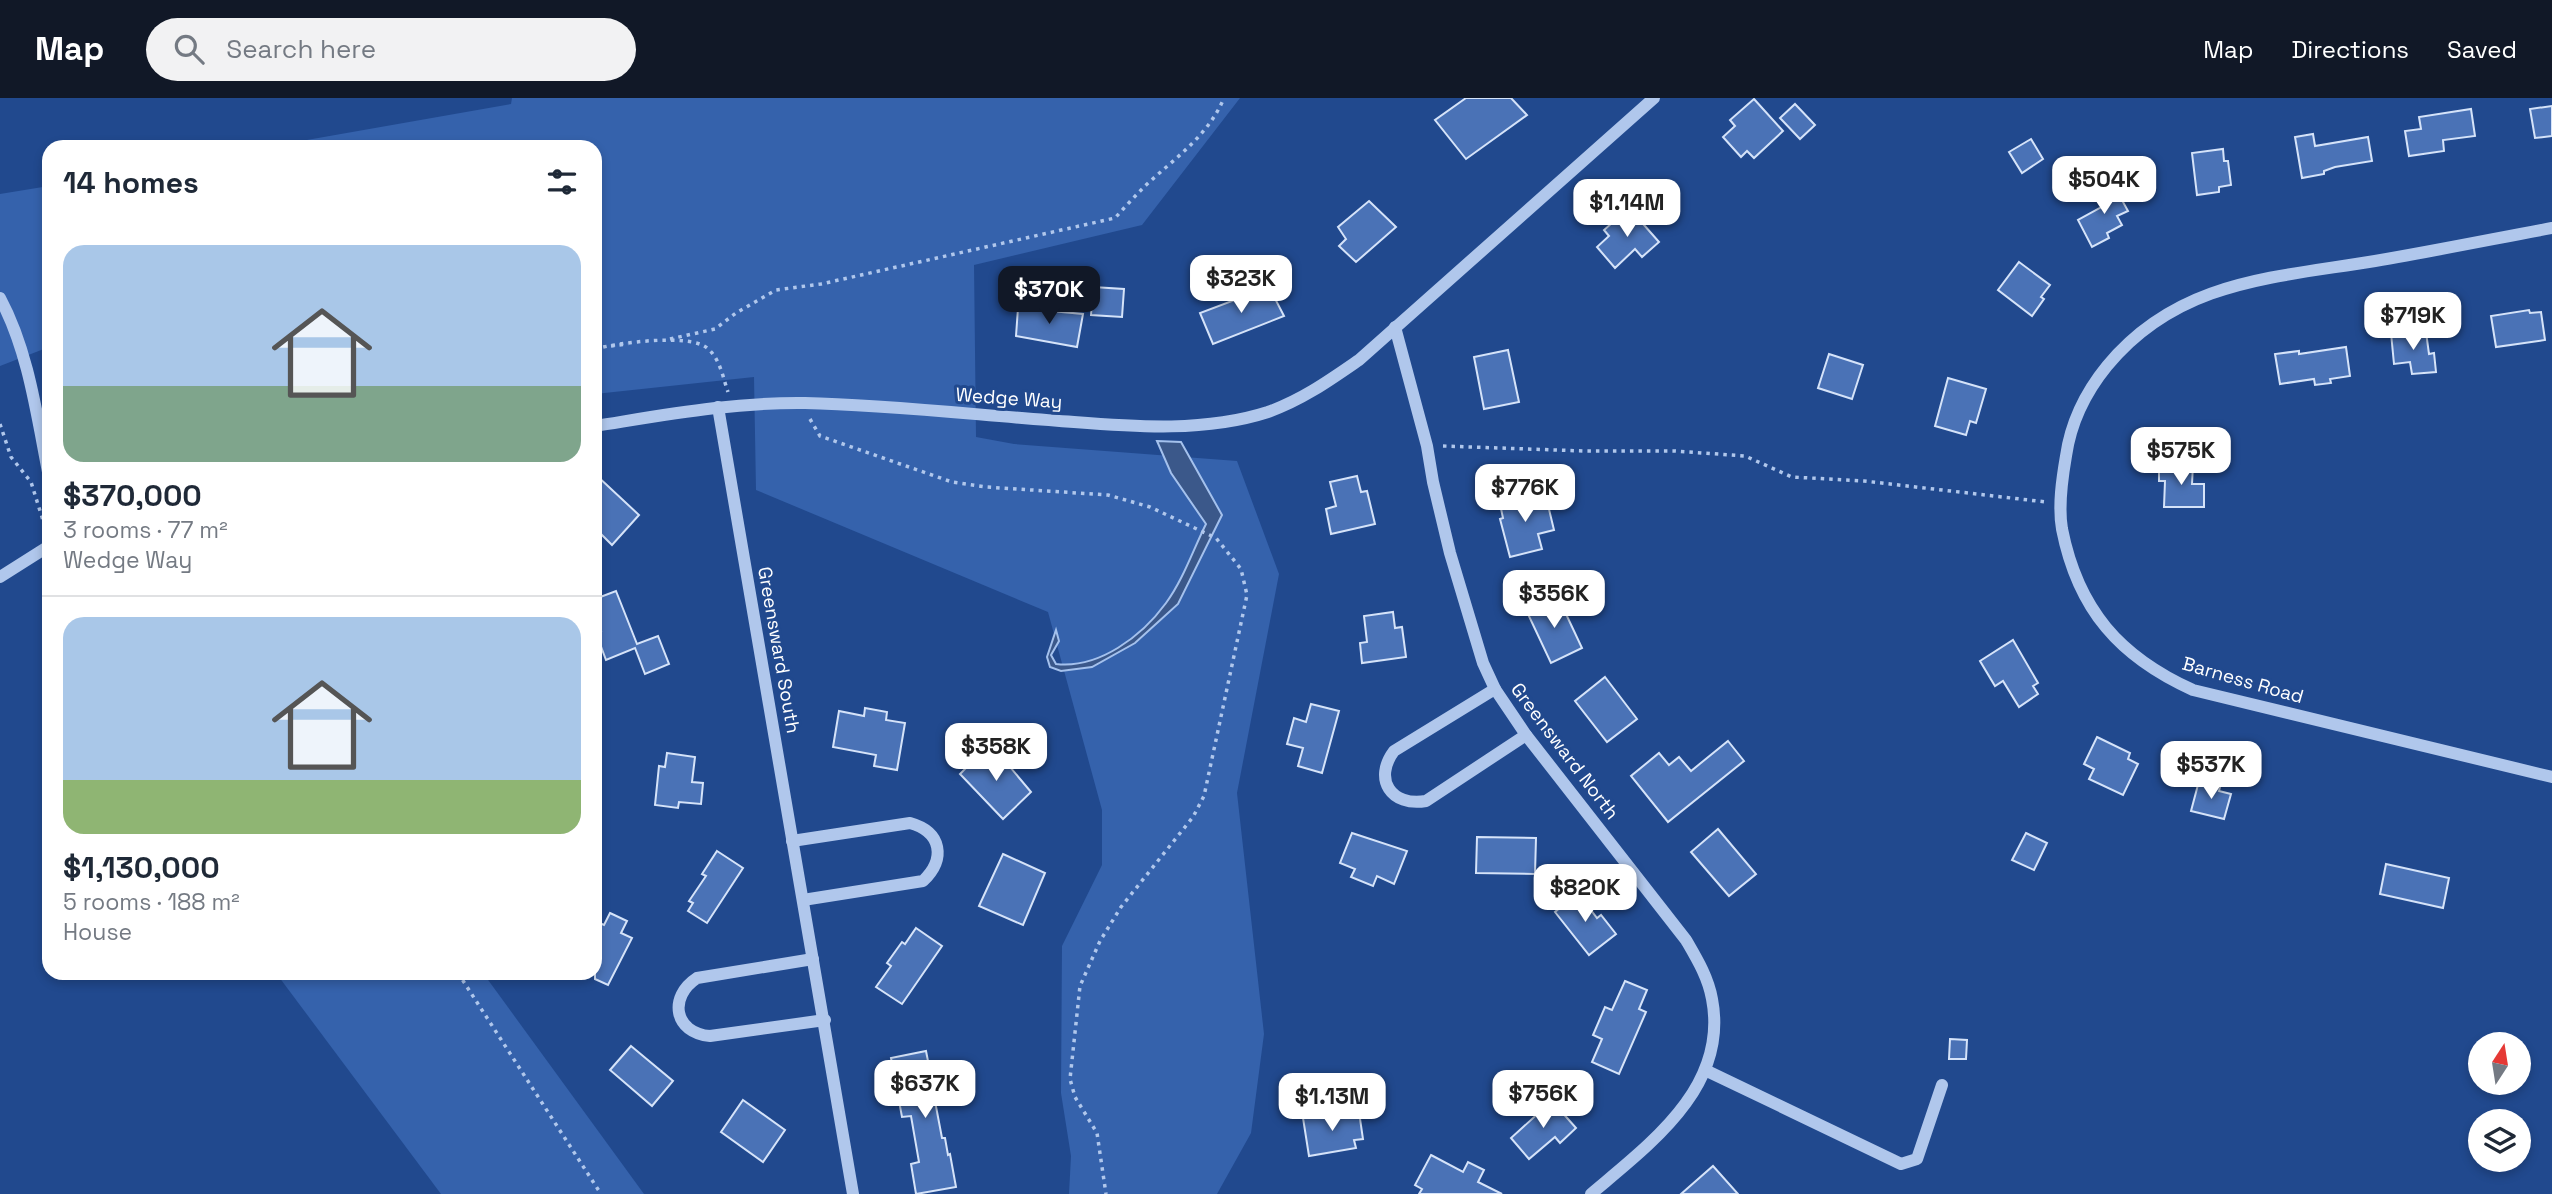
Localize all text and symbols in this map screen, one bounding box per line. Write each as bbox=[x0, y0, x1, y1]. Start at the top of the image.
search box bbox=[146, 18, 636, 81]
text: Map bbox=[35, 28, 104, 70]
icon: search bbox=[170, 30, 208, 68]
text: Search here bbox=[226, 32, 376, 66]
text: Map bbox=[2203, 34, 2253, 65]
text: Directions bbox=[2291, 34, 2409, 65]
text: Saved bbox=[2447, 34, 2517, 65]
pin: $504K bbox=[2055, 156, 2153, 216]
text: 14 homes bbox=[63, 163, 199, 202]
icon: filters bbox=[543, 163, 581, 201]
text: $504K bbox=[2068, 164, 2140, 194]
pin: $1.14M bbox=[1570, 180, 1684, 239]
text: $1.14M bbox=[1589, 187, 1665, 217]
pin: $323K bbox=[1192, 256, 1290, 315]
text: $323K bbox=[1206, 263, 1276, 293]
pin: $370K bbox=[1000, 266, 1098, 326]
text: $370K bbox=[1014, 274, 1084, 304]
icon: home bbox=[259, 290, 385, 416]
pin: $719K bbox=[2364, 292, 2462, 352]
text: $719K bbox=[2380, 300, 2446, 330]
street label: Wedge Way bbox=[955, 382, 1063, 414]
pin: $575K bbox=[2132, 428, 2230, 487]
text: $575K bbox=[2147, 435, 2215, 465]
pin: $776K bbox=[1476, 464, 1574, 524]
text: $776K bbox=[1491, 472, 1559, 502]
text: $370,000 bbox=[63, 476, 202, 515]
text: 3 rooms · 77 m² bbox=[63, 515, 228, 545]
text: Wedge Way bbox=[63, 545, 192, 575]
street label: Greensward South bbox=[752, 565, 806, 735]
pin: $356K bbox=[1505, 570, 1603, 630]
text: $356K bbox=[1519, 578, 1589, 608]
street label: Barness Road bbox=[2179, 651, 2307, 709]
icon: home bbox=[259, 662, 385, 788]
street label: Greensward North bbox=[1505, 678, 1625, 824]
pin: $358K bbox=[947, 724, 1045, 783]
text: $358K bbox=[961, 731, 1031, 761]
pin: $537K bbox=[2162, 742, 2260, 801]
text: $537K bbox=[2177, 749, 2245, 779]
text: $1,130,000 bbox=[63, 848, 220, 887]
pin: $820K bbox=[1536, 864, 1634, 924]
text: $820K bbox=[1550, 872, 1620, 902]
text: 5 rooms · 188 m² bbox=[63, 887, 240, 917]
text: House bbox=[63, 917, 132, 947]
north arrow bbox=[2468, 1032, 2530, 1096]
map controls bbox=[2468, 1032, 2531, 1172]
pin: $637K bbox=[876, 1060, 974, 1120]
text: $637K bbox=[890, 1068, 960, 1098]
pin: $756K bbox=[1494, 1070, 1592, 1130]
pin: $1.13M bbox=[1275, 1074, 1389, 1133]
text: $756K bbox=[1508, 1078, 1578, 1108]
text: $1.13M bbox=[1295, 1081, 1369, 1111]
button: layers bbox=[2468, 1109, 2531, 1172]

